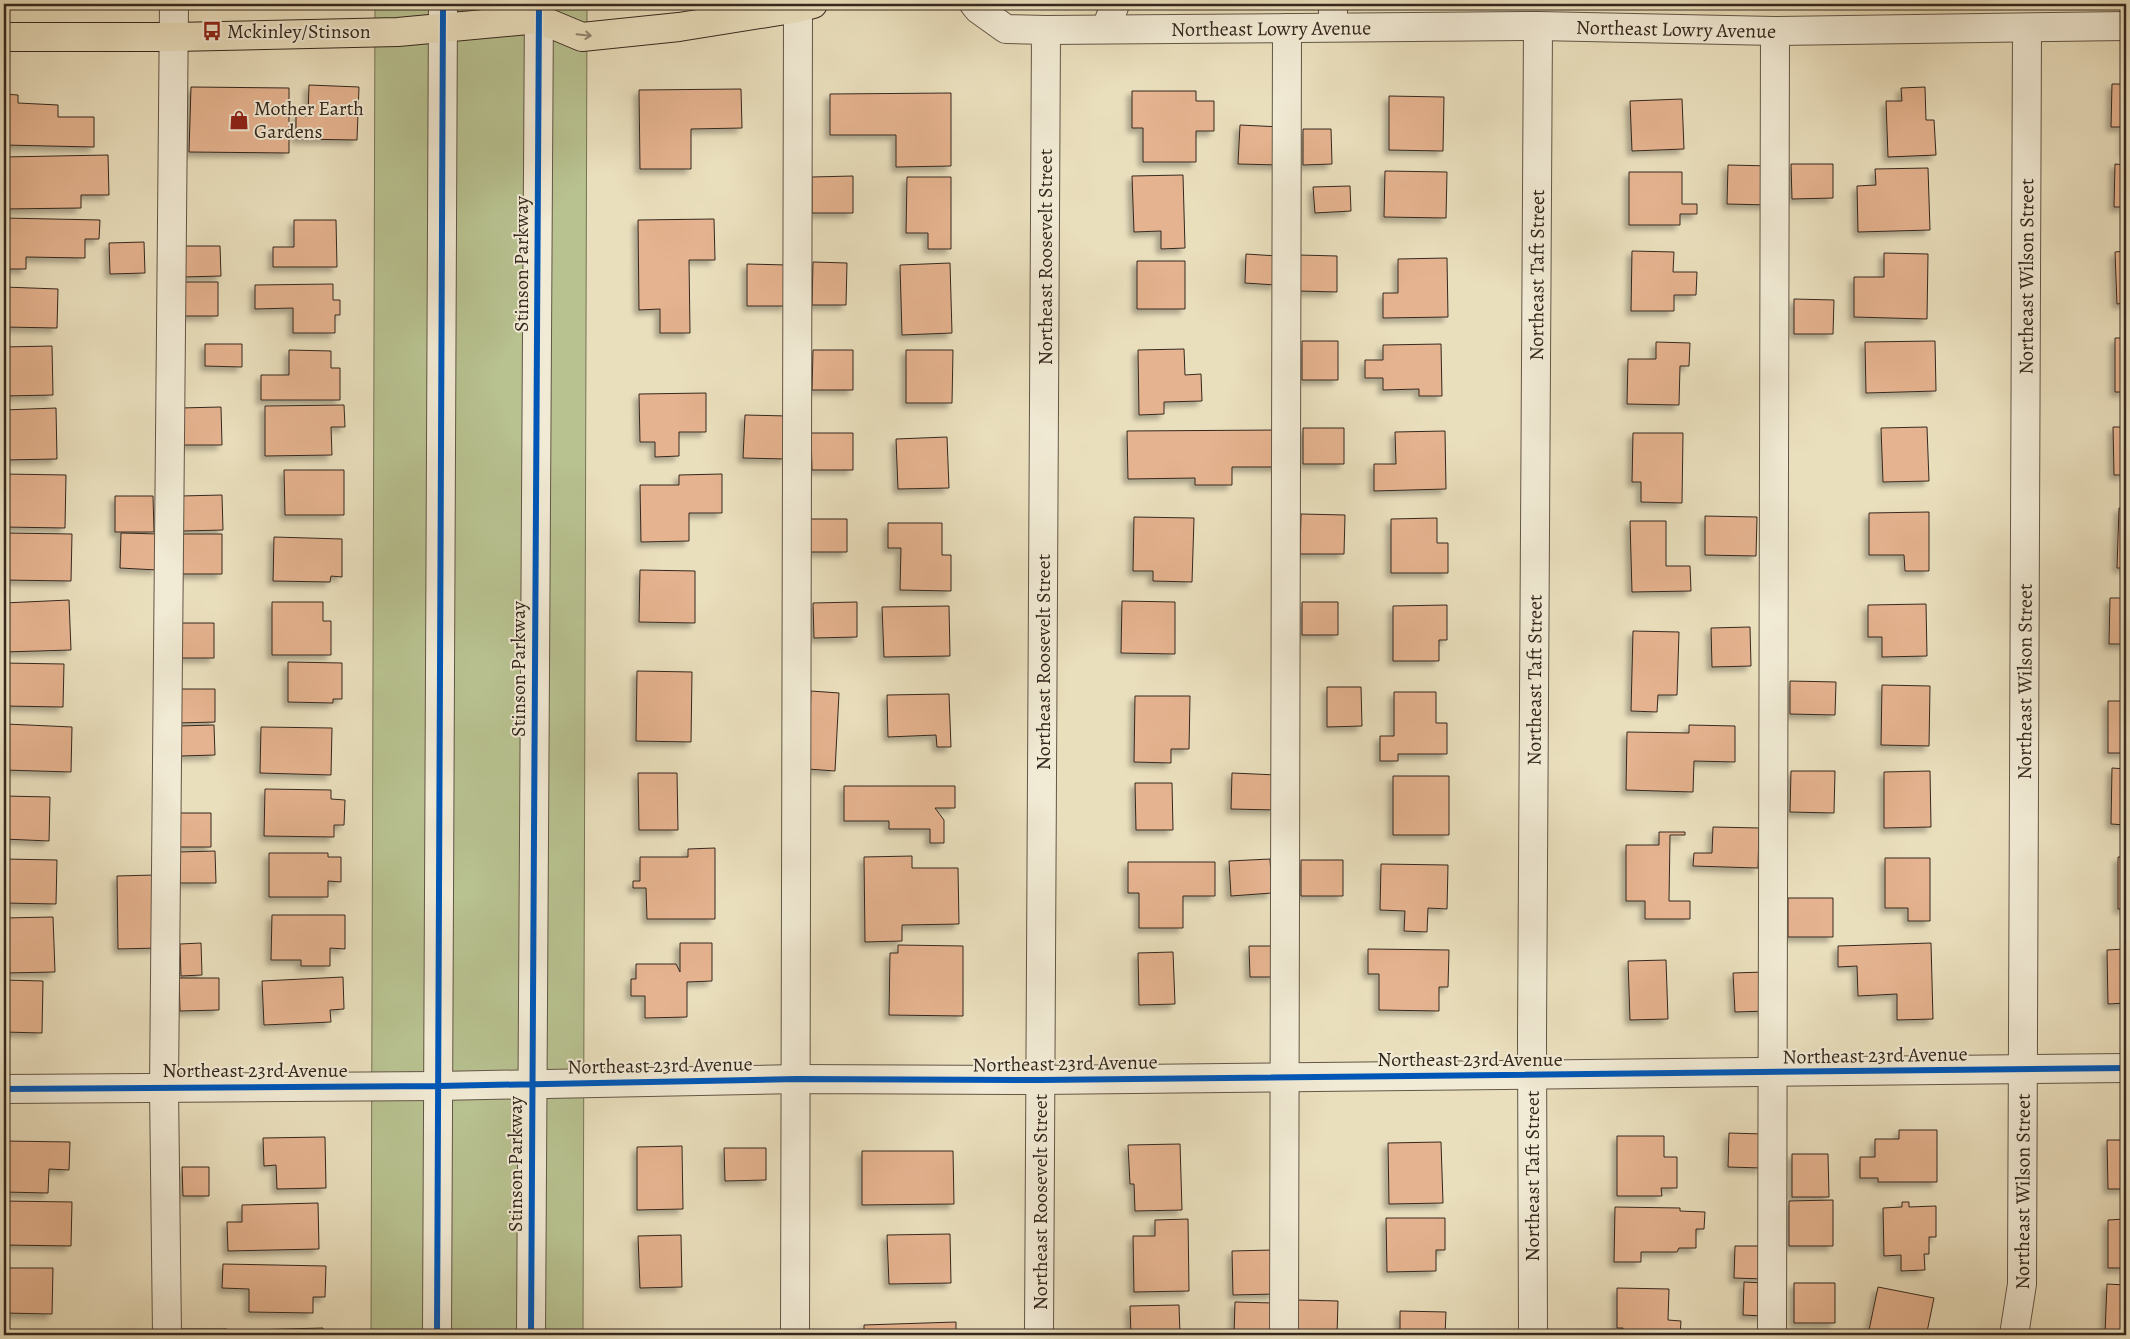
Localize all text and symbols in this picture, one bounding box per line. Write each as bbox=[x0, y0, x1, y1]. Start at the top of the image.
street label: Northeast Lowry Avenue bbox=[1171, 14, 1371, 43]
street label: Northeast Lowry Avenue bbox=[1576, 14, 1776, 45]
place label: Mckinley/Stinson bbox=[227, 18, 371, 45]
bus stop icon: Mckinley/Stinson bbox=[201, 20, 223, 42]
one-way arrow bbox=[576, 31, 592, 40]
place label: Mother Earth Gardens bbox=[254, 95, 364, 145]
shop icon: Mother Earth Gardens bbox=[228, 109, 250, 131]
street label: Northeast Roosevelt Street bbox=[1032, 148, 1059, 365]
street label: Northeast Wilson Street bbox=[2013, 178, 2040, 375]
street label: Northeast Taft Street bbox=[1523, 189, 1551, 361]
street label: Stinson Parkway bbox=[508, 195, 535, 332]
street label: Northeast Roosevelt Street bbox=[1030, 553, 1057, 770]
street label: Northeast Wilson Street bbox=[2011, 583, 2039, 780]
street label: Northeast Taft Street bbox=[1521, 594, 1549, 766]
street label: Stinson Parkway bbox=[505, 600, 532, 737]
street label: Northeast 23rd Avenue bbox=[1782, 1040, 1968, 1071]
street label: Northeast 23rd Avenue bbox=[1377, 1046, 1563, 1073]
street label: Northeast 23rd Avenue bbox=[972, 1048, 1158, 1079]
street label: Northeast 23rd Avenue bbox=[567, 1050, 753, 1081]
street label: Northeast 23rd Avenue bbox=[162, 1057, 348, 1084]
street label: Northeast Taft Street bbox=[1519, 1090, 1546, 1262]
street label: Northeast Roosevelt Street bbox=[1027, 1093, 1054, 1310]
street label: Northeast Wilson Street bbox=[2009, 1093, 2037, 1290]
street label: Stinson Parkway bbox=[502, 1095, 529, 1232]

